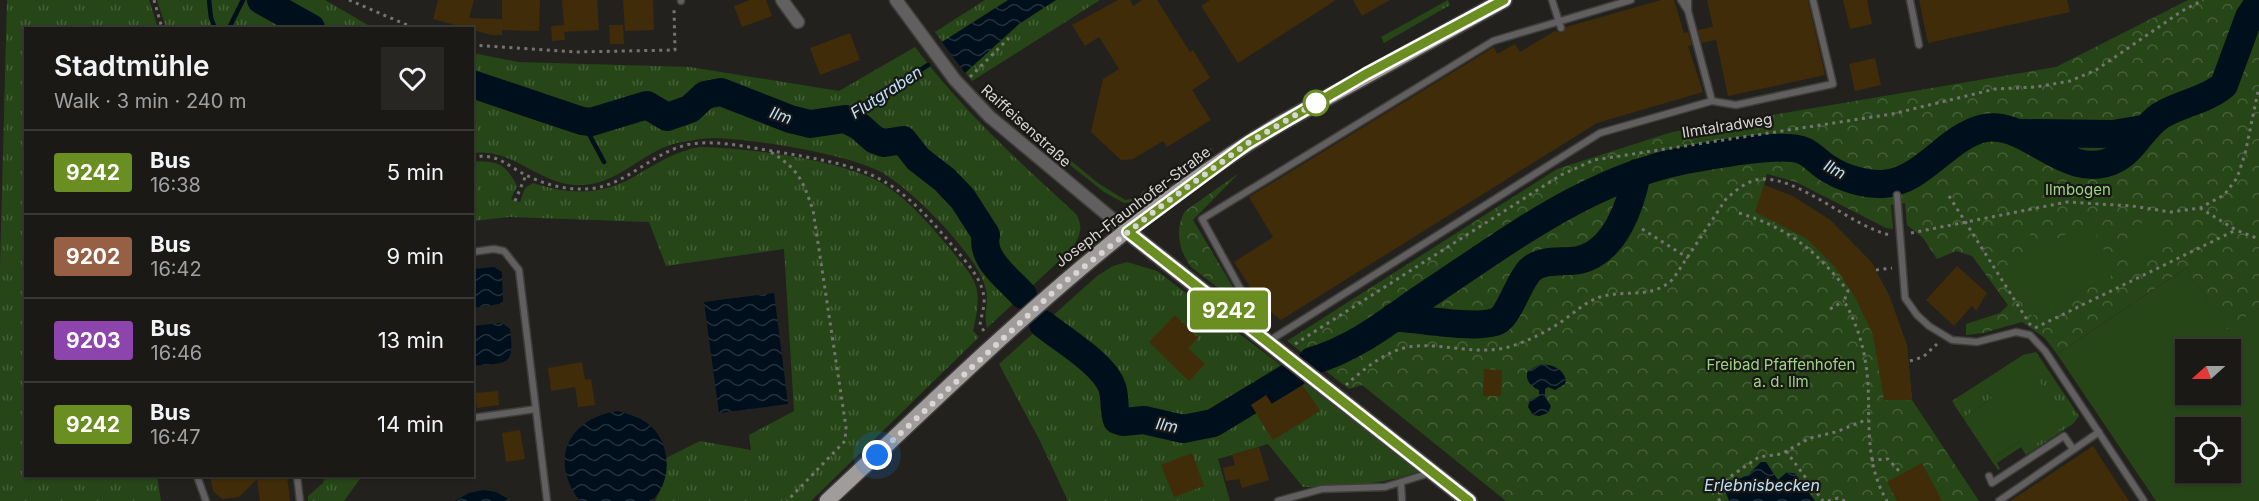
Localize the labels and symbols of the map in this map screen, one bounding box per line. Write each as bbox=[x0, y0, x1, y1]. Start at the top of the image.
water label: Flutgraben bbox=[846, 61, 926, 123]
street label: Raiffeisenstraße bbox=[977, 80, 1075, 171]
unlabelled marker bbox=[1303, 90, 1329, 116]
water label: Ilm bbox=[767, 102, 795, 128]
street label: Ilmtalradweg bbox=[1680, 109, 1773, 142]
street label: Joseph-Fraunhofer-Straße bbox=[1051, 142, 1214, 271]
water label: Ilm bbox=[1821, 155, 1849, 183]
park label: Ilmbogen bbox=[2045, 180, 2111, 199]
line badge: 9242 bbox=[1187, 290, 1271, 330]
north arrow bbox=[2175, 339, 2241, 405]
park label: Freibad Pfaffenhofen a. d. Ilm bbox=[1707, 355, 1855, 391]
water label: Ilm bbox=[1154, 413, 1180, 437]
your location bbox=[862, 440, 892, 470]
water label: Erlebnisbecken bbox=[1704, 475, 1820, 495]

